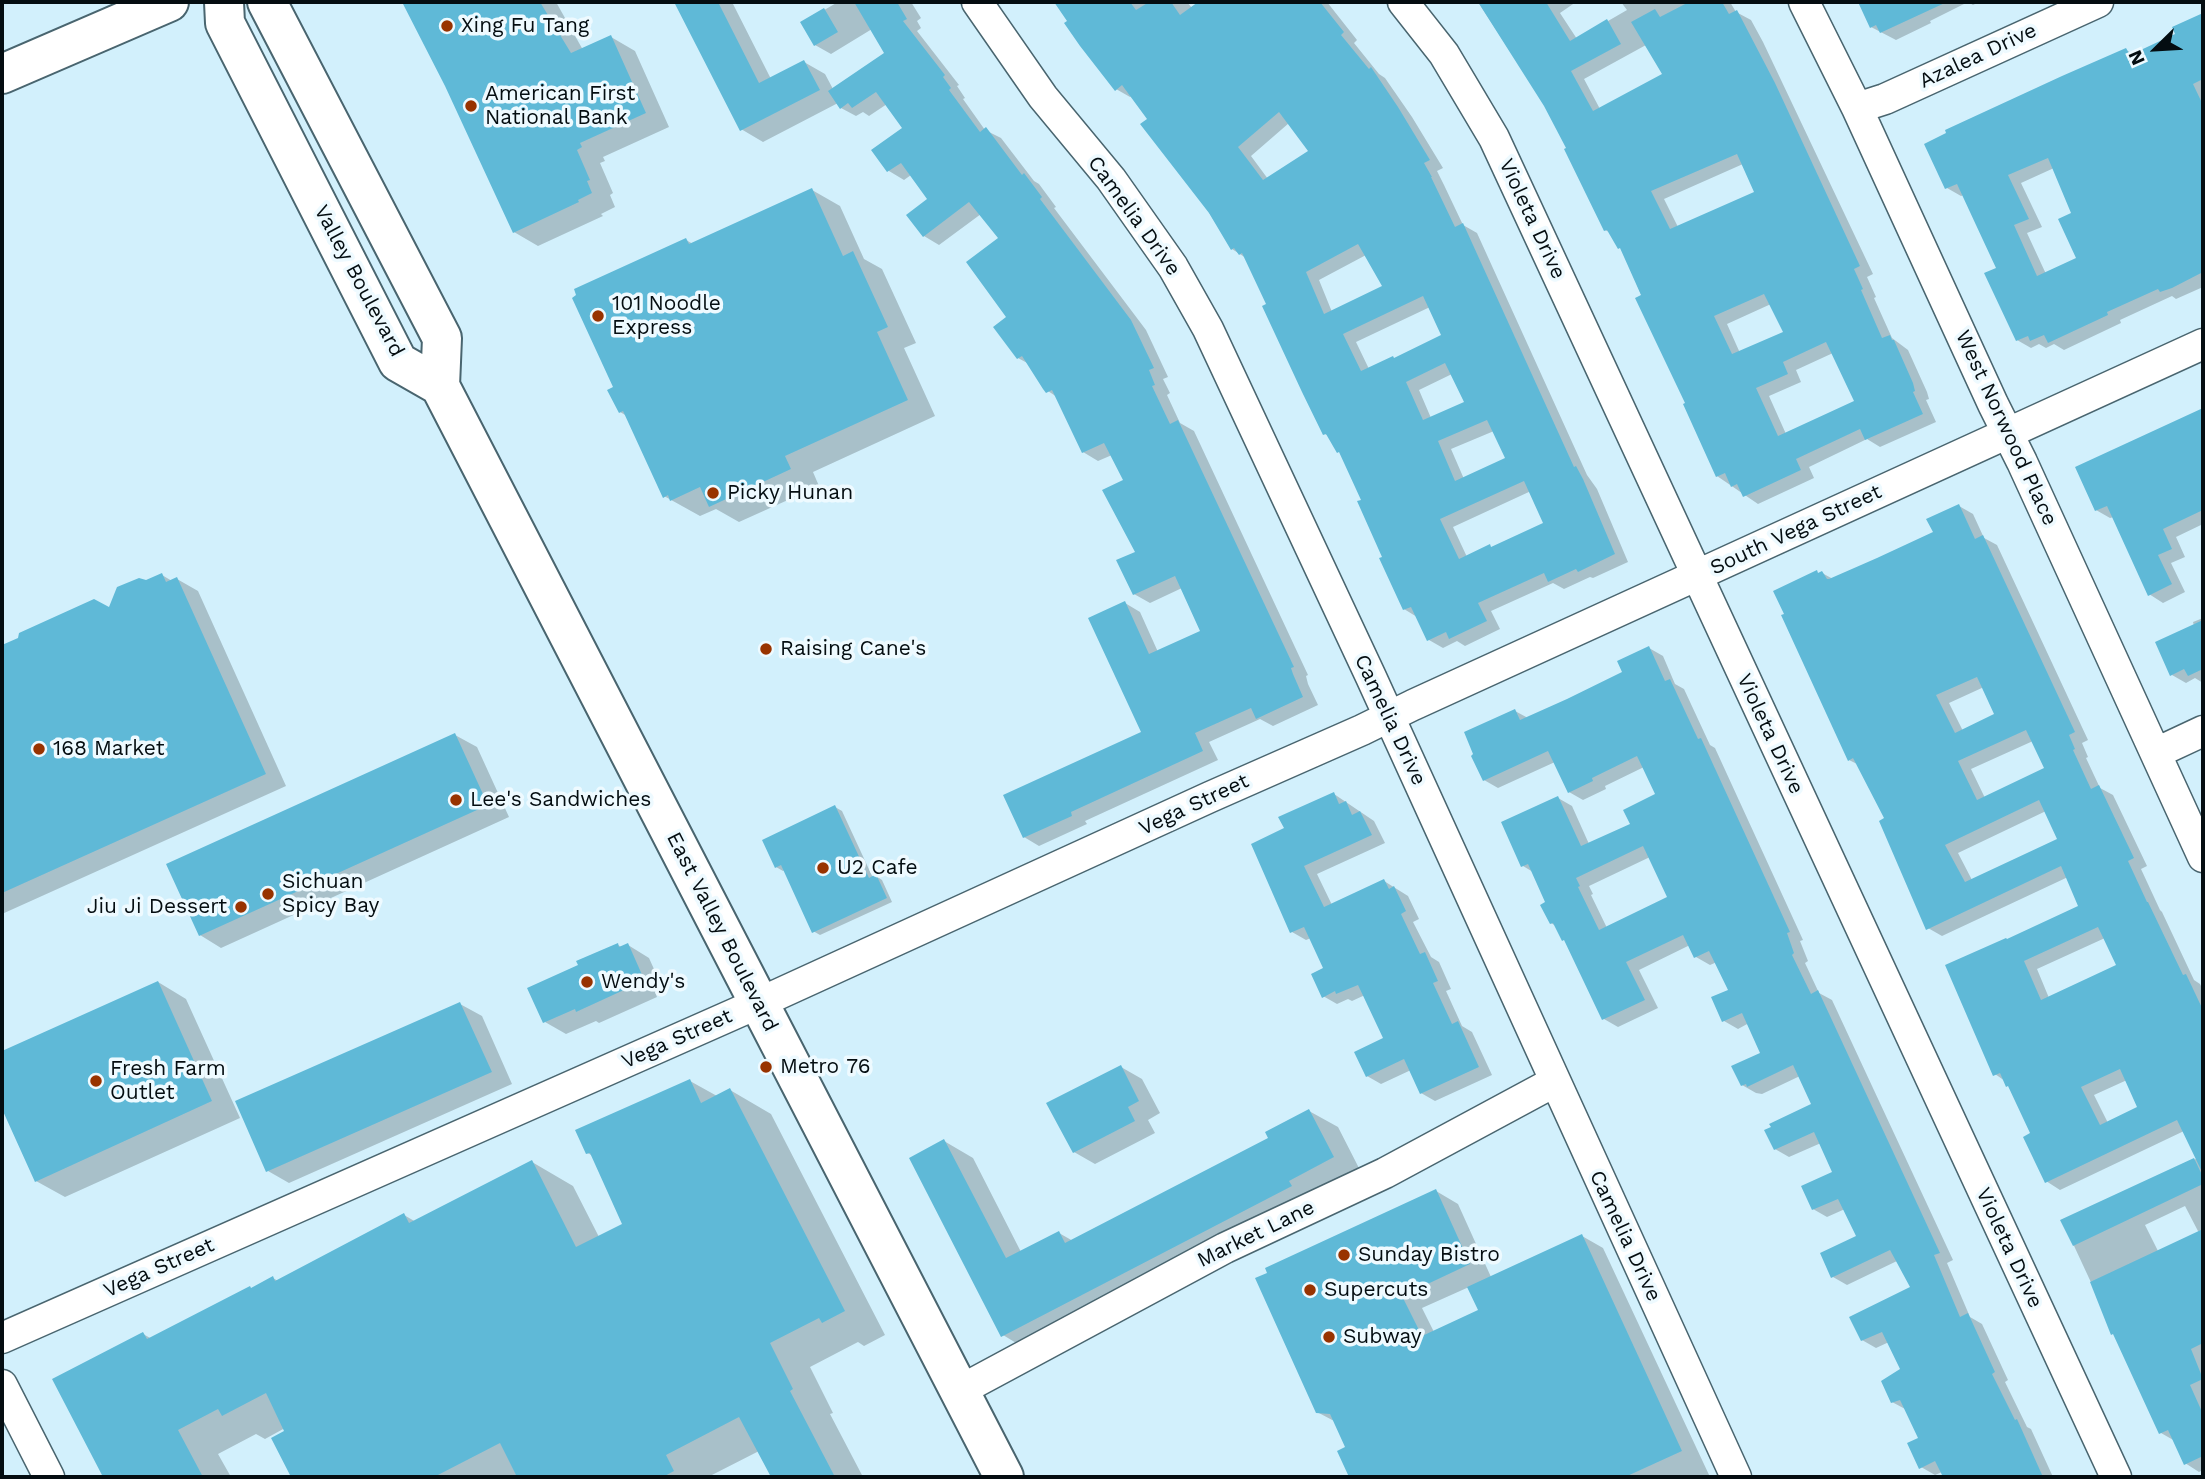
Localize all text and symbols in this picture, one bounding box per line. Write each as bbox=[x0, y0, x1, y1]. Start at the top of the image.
place label: Xing Fu Tang bbox=[461, 13, 589, 39]
north arrow bbox=[2121, 14, 2191, 84]
marker: Xing Fu Tang bbox=[439, 18, 455, 34]
street label: Azalea Drive bbox=[1915, 18, 2041, 94]
text: N bbox=[2123, 47, 2150, 69]
place label: American First National Bank bbox=[485, 81, 635, 131]
marker: American First National Bank bbox=[463, 98, 479, 114]
street label: Camelia Drive bbox=[1082, 151, 1186, 281]
street label: Violeta Drive bbox=[1493, 155, 1571, 283]
street label: Valley Boulevard bbox=[308, 201, 410, 361]
place label: 101 Noodle Express bbox=[612, 291, 721, 341]
marker: 101 Noodle Express bbox=[590, 308, 606, 324]
street label: West Norwood Place bbox=[1950, 326, 2062, 530]
street label: South Vega Street bbox=[1706, 479, 1886, 581]
place label: Picky Hunan bbox=[727, 480, 853, 506]
marker: Picky Hunan bbox=[705, 485, 721, 501]
place label: Raising Cane's bbox=[780, 636, 926, 662]
marker: Raising Cane's bbox=[758, 641, 774, 657]
street label: Camelia Drive bbox=[1349, 650, 1431, 790]
street label: Violeta Drive bbox=[1731, 670, 1809, 798]
place label: 168 Market bbox=[53, 736, 164, 762]
marker: 168 Market bbox=[31, 741, 47, 757]
street label: Vega Street bbox=[1135, 769, 1253, 841]
place label: Lee's Sandwiches bbox=[470, 787, 651, 813]
marker: Lee's Sandwiches bbox=[448, 792, 464, 808]
street label: East Valley Boulevard bbox=[661, 828, 783, 1036]
place label: U2 Cafe bbox=[837, 855, 918, 881]
marker: U2 Cafe bbox=[815, 860, 831, 876]
place label: Sichuan Spicy Bay bbox=[282, 869, 379, 919]
marker: Sichuan Spicy Bay bbox=[260, 886, 276, 902]
place label: Jiu Ji Dessert bbox=[87, 894, 227, 920]
marker: Jiu Ji Dessert bbox=[233, 899, 249, 915]
place label: Wendy's bbox=[601, 969, 685, 995]
marker: Wendy's bbox=[579, 974, 595, 990]
street label: Vega Street bbox=[618, 1003, 736, 1075]
place label: Metro 76 bbox=[780, 1054, 870, 1080]
place label: Fresh Farm Outlet bbox=[110, 1056, 226, 1106]
marker: Metro 76 bbox=[758, 1059, 774, 1075]
marker: Fresh Farm Outlet bbox=[88, 1073, 104, 1089]
street label: Camelia Drive bbox=[1584, 1166, 1666, 1306]
street label: Violeta Drive bbox=[1970, 1184, 2048, 1312]
street label: Market Lane bbox=[1193, 1195, 1319, 1273]
street label: Vega Street bbox=[100, 1232, 218, 1304]
place label: Sunday Bistro bbox=[1358, 1242, 1500, 1268]
marker: Sunday Bistro bbox=[1336, 1247, 1352, 1263]
place label: Supercuts bbox=[1324, 1277, 1428, 1303]
marker: Supercuts bbox=[1302, 1282, 1318, 1298]
place label: Subway bbox=[1343, 1324, 1422, 1350]
marker: Subway bbox=[1321, 1329, 1337, 1345]

